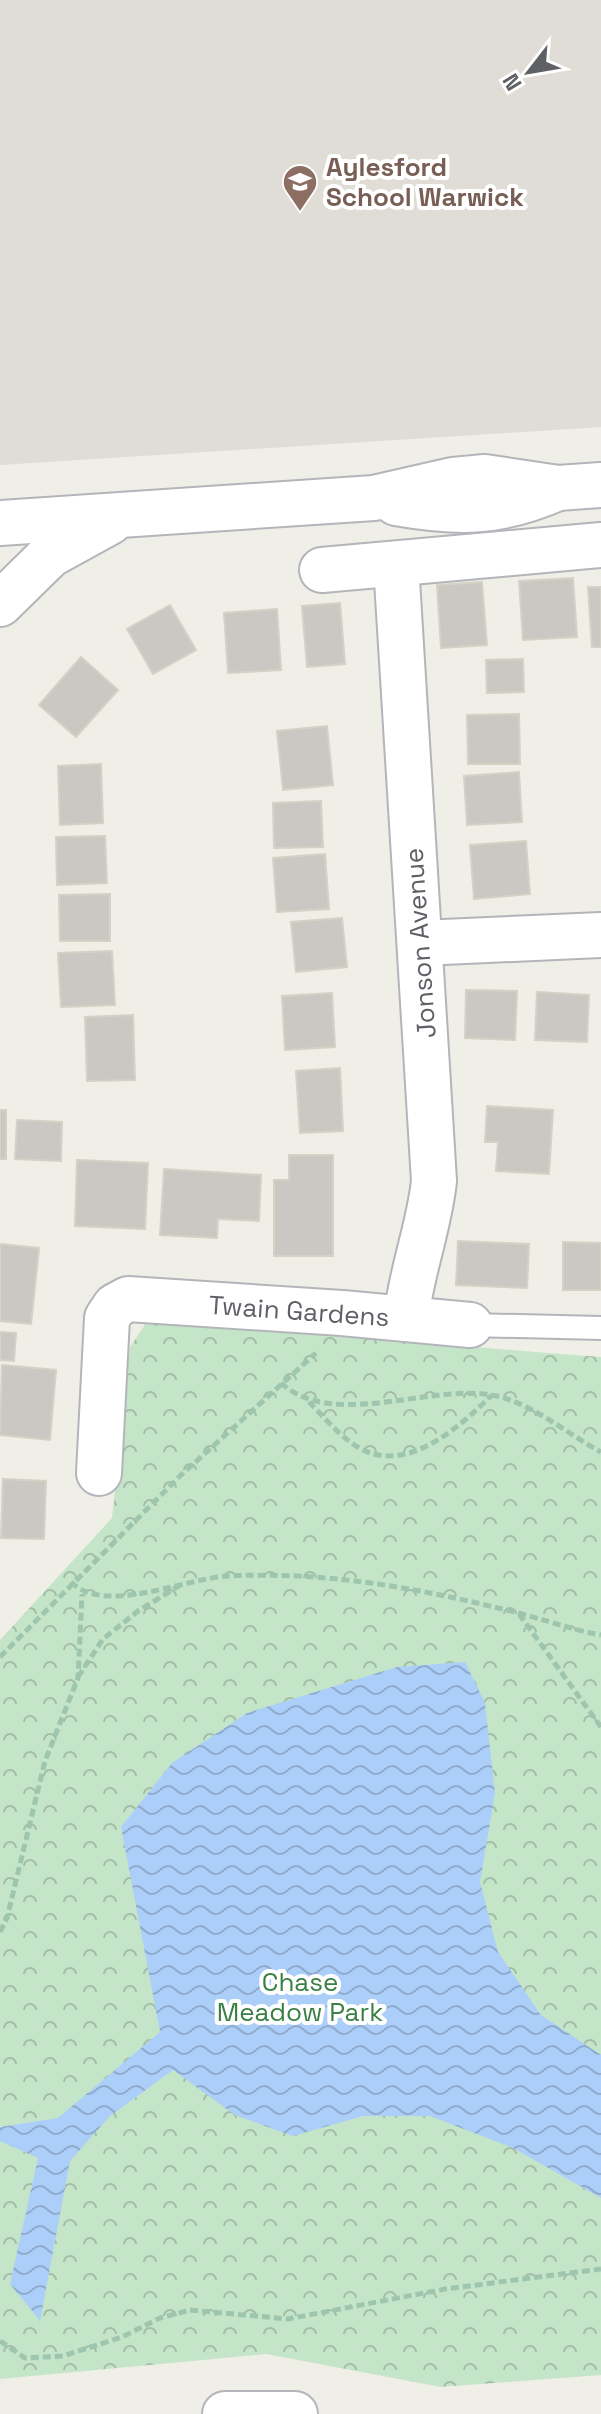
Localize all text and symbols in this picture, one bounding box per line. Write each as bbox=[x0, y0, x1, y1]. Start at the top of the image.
north arrow bbox=[489, 32, 569, 112]
text: N bbox=[496, 69, 528, 96]
place label: Aylesford School Warwick bbox=[326, 150, 524, 214]
school or university icon: Aylesford School Warwick bbox=[281, 163, 319, 213]
street label: Jonson Avenue bbox=[396, 847, 444, 1039]
street label: Twain Gardens bbox=[207, 1288, 391, 1334]
park label: Chase Meadow Park bbox=[217, 1965, 383, 2029]

